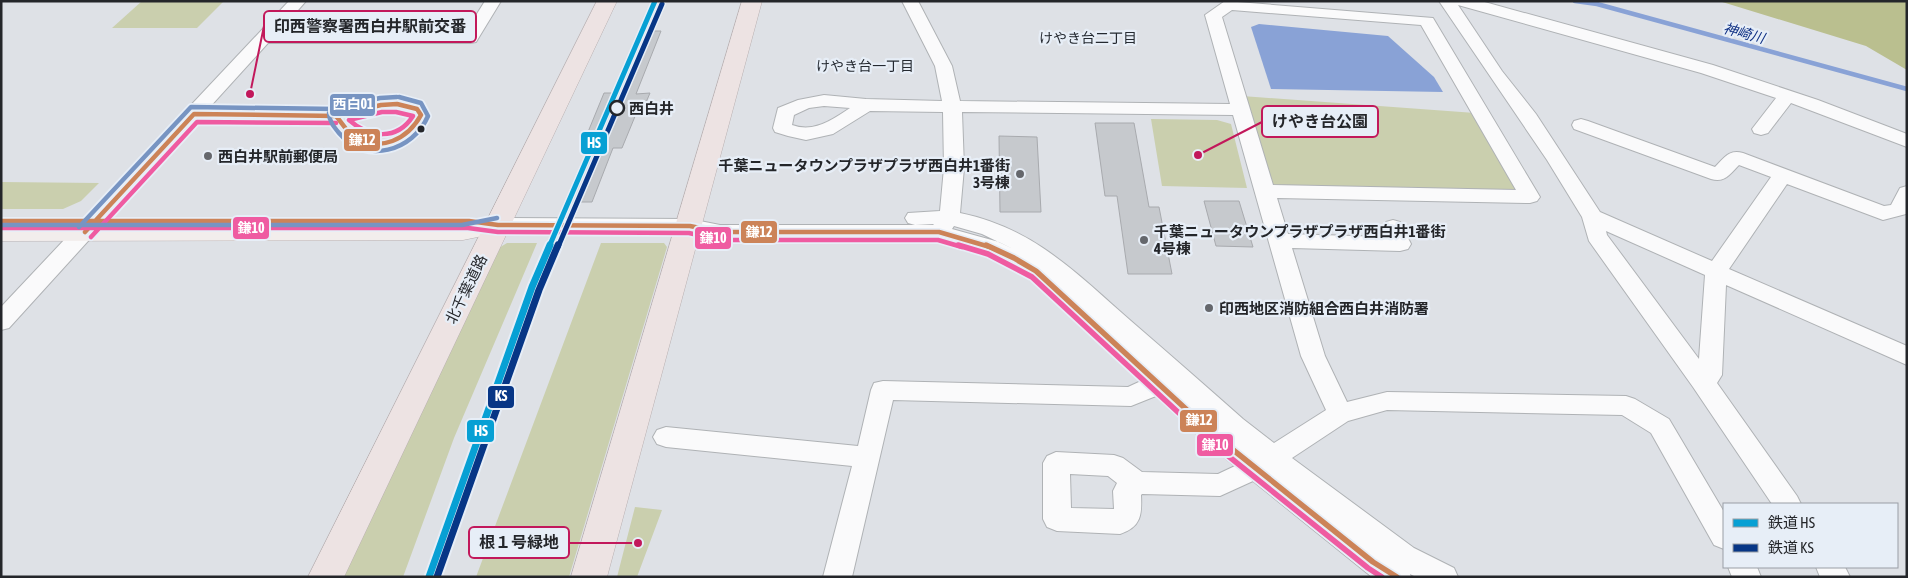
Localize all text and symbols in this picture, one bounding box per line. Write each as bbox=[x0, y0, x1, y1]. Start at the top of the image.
callout: 印西警察署西白井駅前交番 bbox=[264, 11, 476, 42]
text: 印西警察署西白井駅前交番 bbox=[274, 17, 466, 35]
water label: 神崎川 bbox=[1722, 20, 1768, 47]
district label: けやき台二丁目 bbox=[1039, 30, 1137, 46]
district label: けやき台一丁目 bbox=[816, 58, 914, 74]
line badge: 西白01 bbox=[329, 93, 376, 117]
text: 西白01 bbox=[332, 96, 374, 112]
marker: 西白井 bbox=[609, 100, 625, 116]
place label: 西白井 bbox=[629, 100, 674, 117]
callout: けやき台公園 bbox=[1262, 106, 1378, 137]
text: けやき台公園 bbox=[1272, 112, 1368, 130]
unlabelled marker bbox=[416, 124, 426, 134]
line badge: 鎌12 bbox=[343, 128, 381, 152]
line badge: HS bbox=[580, 131, 608, 155]
text: 鎌12 bbox=[348, 132, 376, 148]
text: HS bbox=[587, 135, 601, 151]
place label: 西白井駅前郵便局 bbox=[218, 148, 338, 165]
marker: 西白井駅前郵便局 bbox=[202, 150, 214, 162]
place label: 千葉ニュータウンプラザプラザ西白井1番街 3号棟 bbox=[718, 157, 1010, 191]
marker: 千葉ニュータウンプラザプラザ西白井1番街 3号棟 bbox=[1014, 168, 1026, 180]
line badge: 鎌10 bbox=[232, 216, 270, 240]
text: 鎌10 bbox=[237, 220, 265, 236]
line badge: 鎌12 bbox=[740, 220, 778, 244]
place label: 千葉ニュータウンプラザプラザ西白井1番街 4号棟 bbox=[1153, 223, 1446, 257]
text: 鎌12 bbox=[745, 224, 773, 240]
line badge: 鎌10 bbox=[694, 226, 732, 250]
text: 鎌10 bbox=[699, 230, 727, 246]
marker: 千葉ニュータウンプラザプラザ西白井1番街 4号棟 bbox=[1138, 234, 1150, 246]
street label: 北千葉道路 bbox=[442, 252, 490, 326]
place label: 印西地区消防組合西白井消防署 bbox=[1219, 300, 1429, 317]
marker: 印西地区消防組合西白井消防署 bbox=[1203, 302, 1215, 314]
line badge: KS bbox=[487, 385, 515, 409]
text: KS bbox=[495, 388, 507, 404]
line badge: 鎌12 bbox=[1179, 409, 1218, 433]
text: 鎌12 bbox=[1185, 412, 1213, 428]
line badge: HS bbox=[466, 419, 495, 443]
text: HS bbox=[474, 423, 488, 439]
line badge: 鎌10 bbox=[1196, 433, 1234, 457]
text: 鎌10 bbox=[1201, 437, 1229, 453]
legend bbox=[1723, 503, 1898, 568]
text: 鉄道 HS bbox=[1768, 514, 1815, 531]
callout: 根１号緑地 bbox=[469, 527, 569, 558]
text: 根１号緑地 bbox=[479, 533, 559, 551]
text: 鉄道 KS bbox=[1768, 539, 1814, 556]

